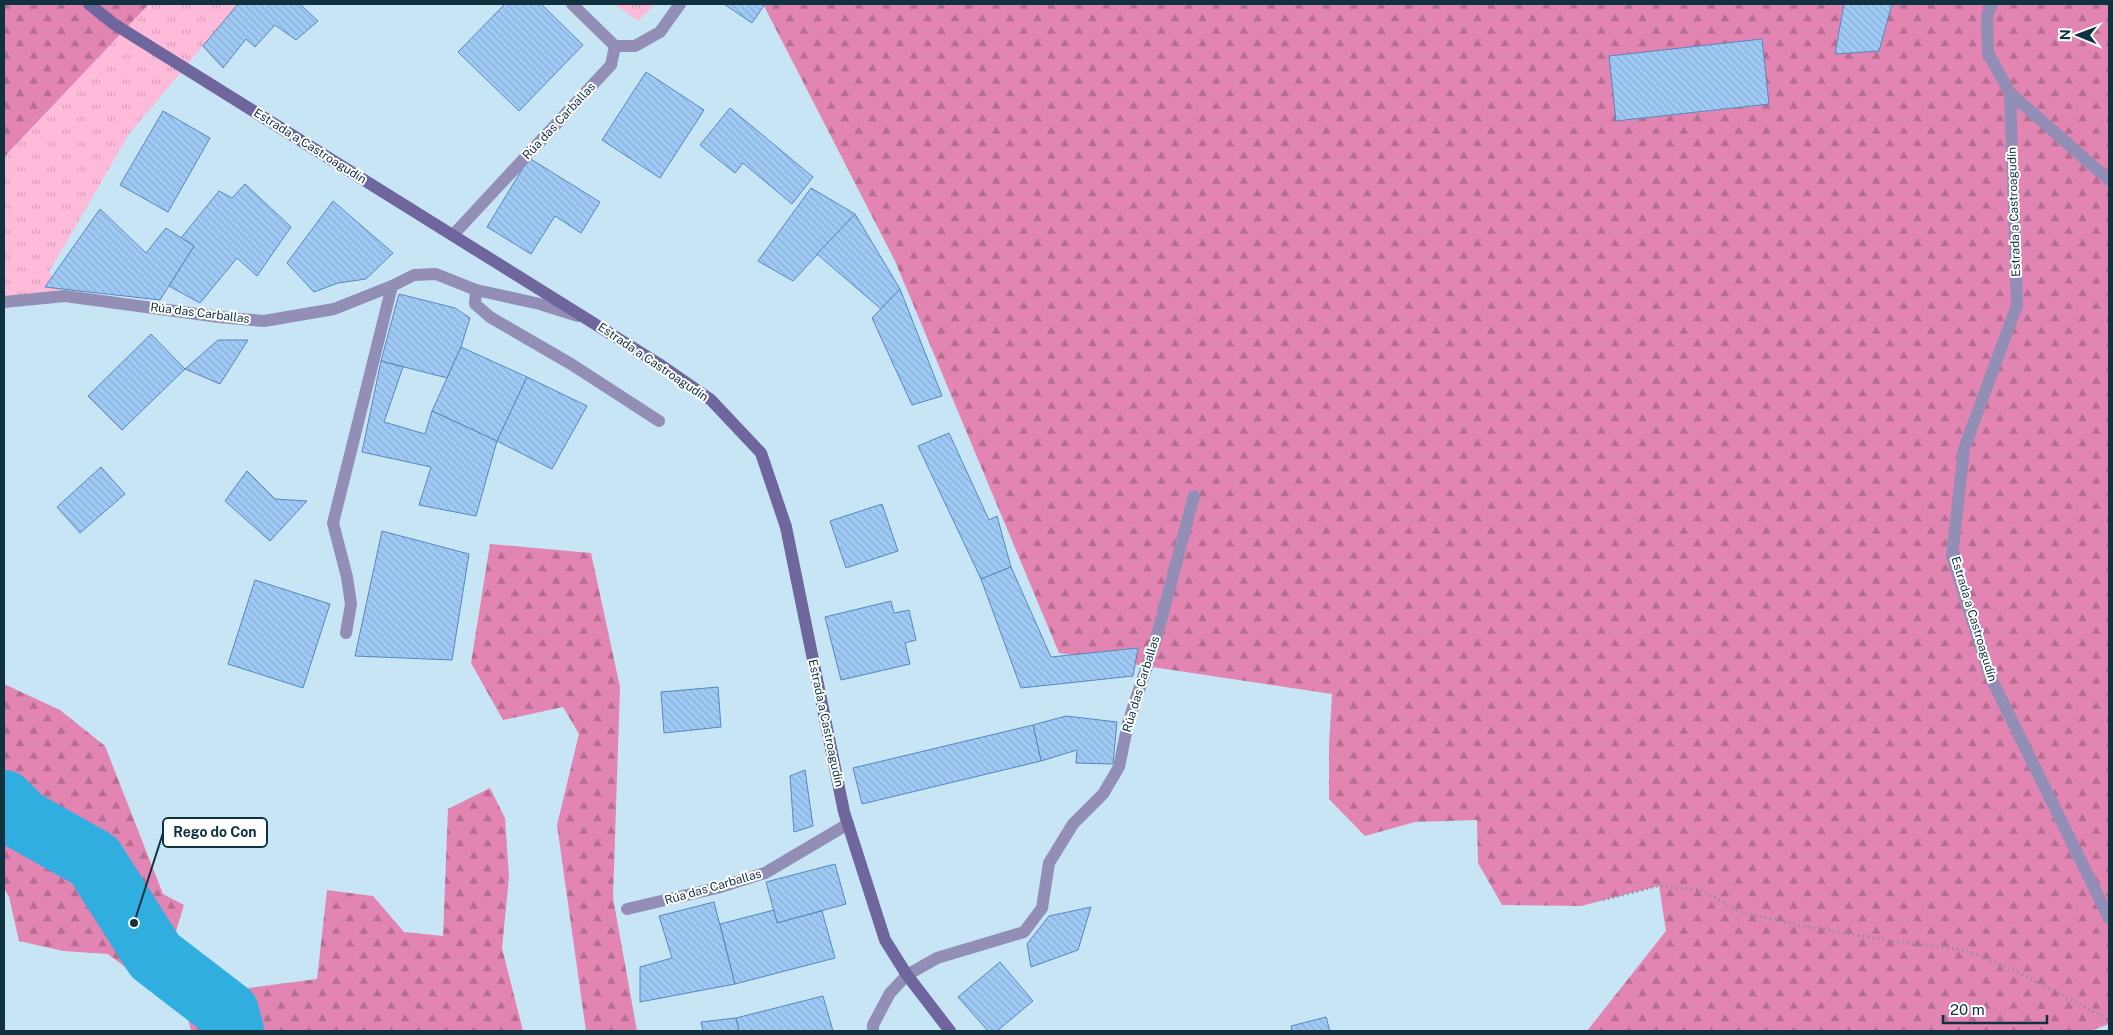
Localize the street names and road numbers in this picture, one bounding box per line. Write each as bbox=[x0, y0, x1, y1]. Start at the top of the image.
street label: Rúa das Carballas bbox=[520, 80, 598, 162]
street label: Estrada a Castroagudín bbox=[251, 106, 369, 186]
street label: Estrada a Castroagudín bbox=[2005, 147, 2023, 277]
street label: Rúa das Carballas bbox=[150, 300, 250, 326]
street label: Estrada a Castroagudín bbox=[595, 320, 711, 404]
street label: Estrada a Castroagudín bbox=[1948, 555, 2000, 683]
street label: Rúa das Carballas bbox=[1120, 634, 1162, 734]
street label: Estrada a Castroagudín bbox=[806, 658, 846, 788]
street label: Rúa das Carballas bbox=[663, 866, 763, 908]

